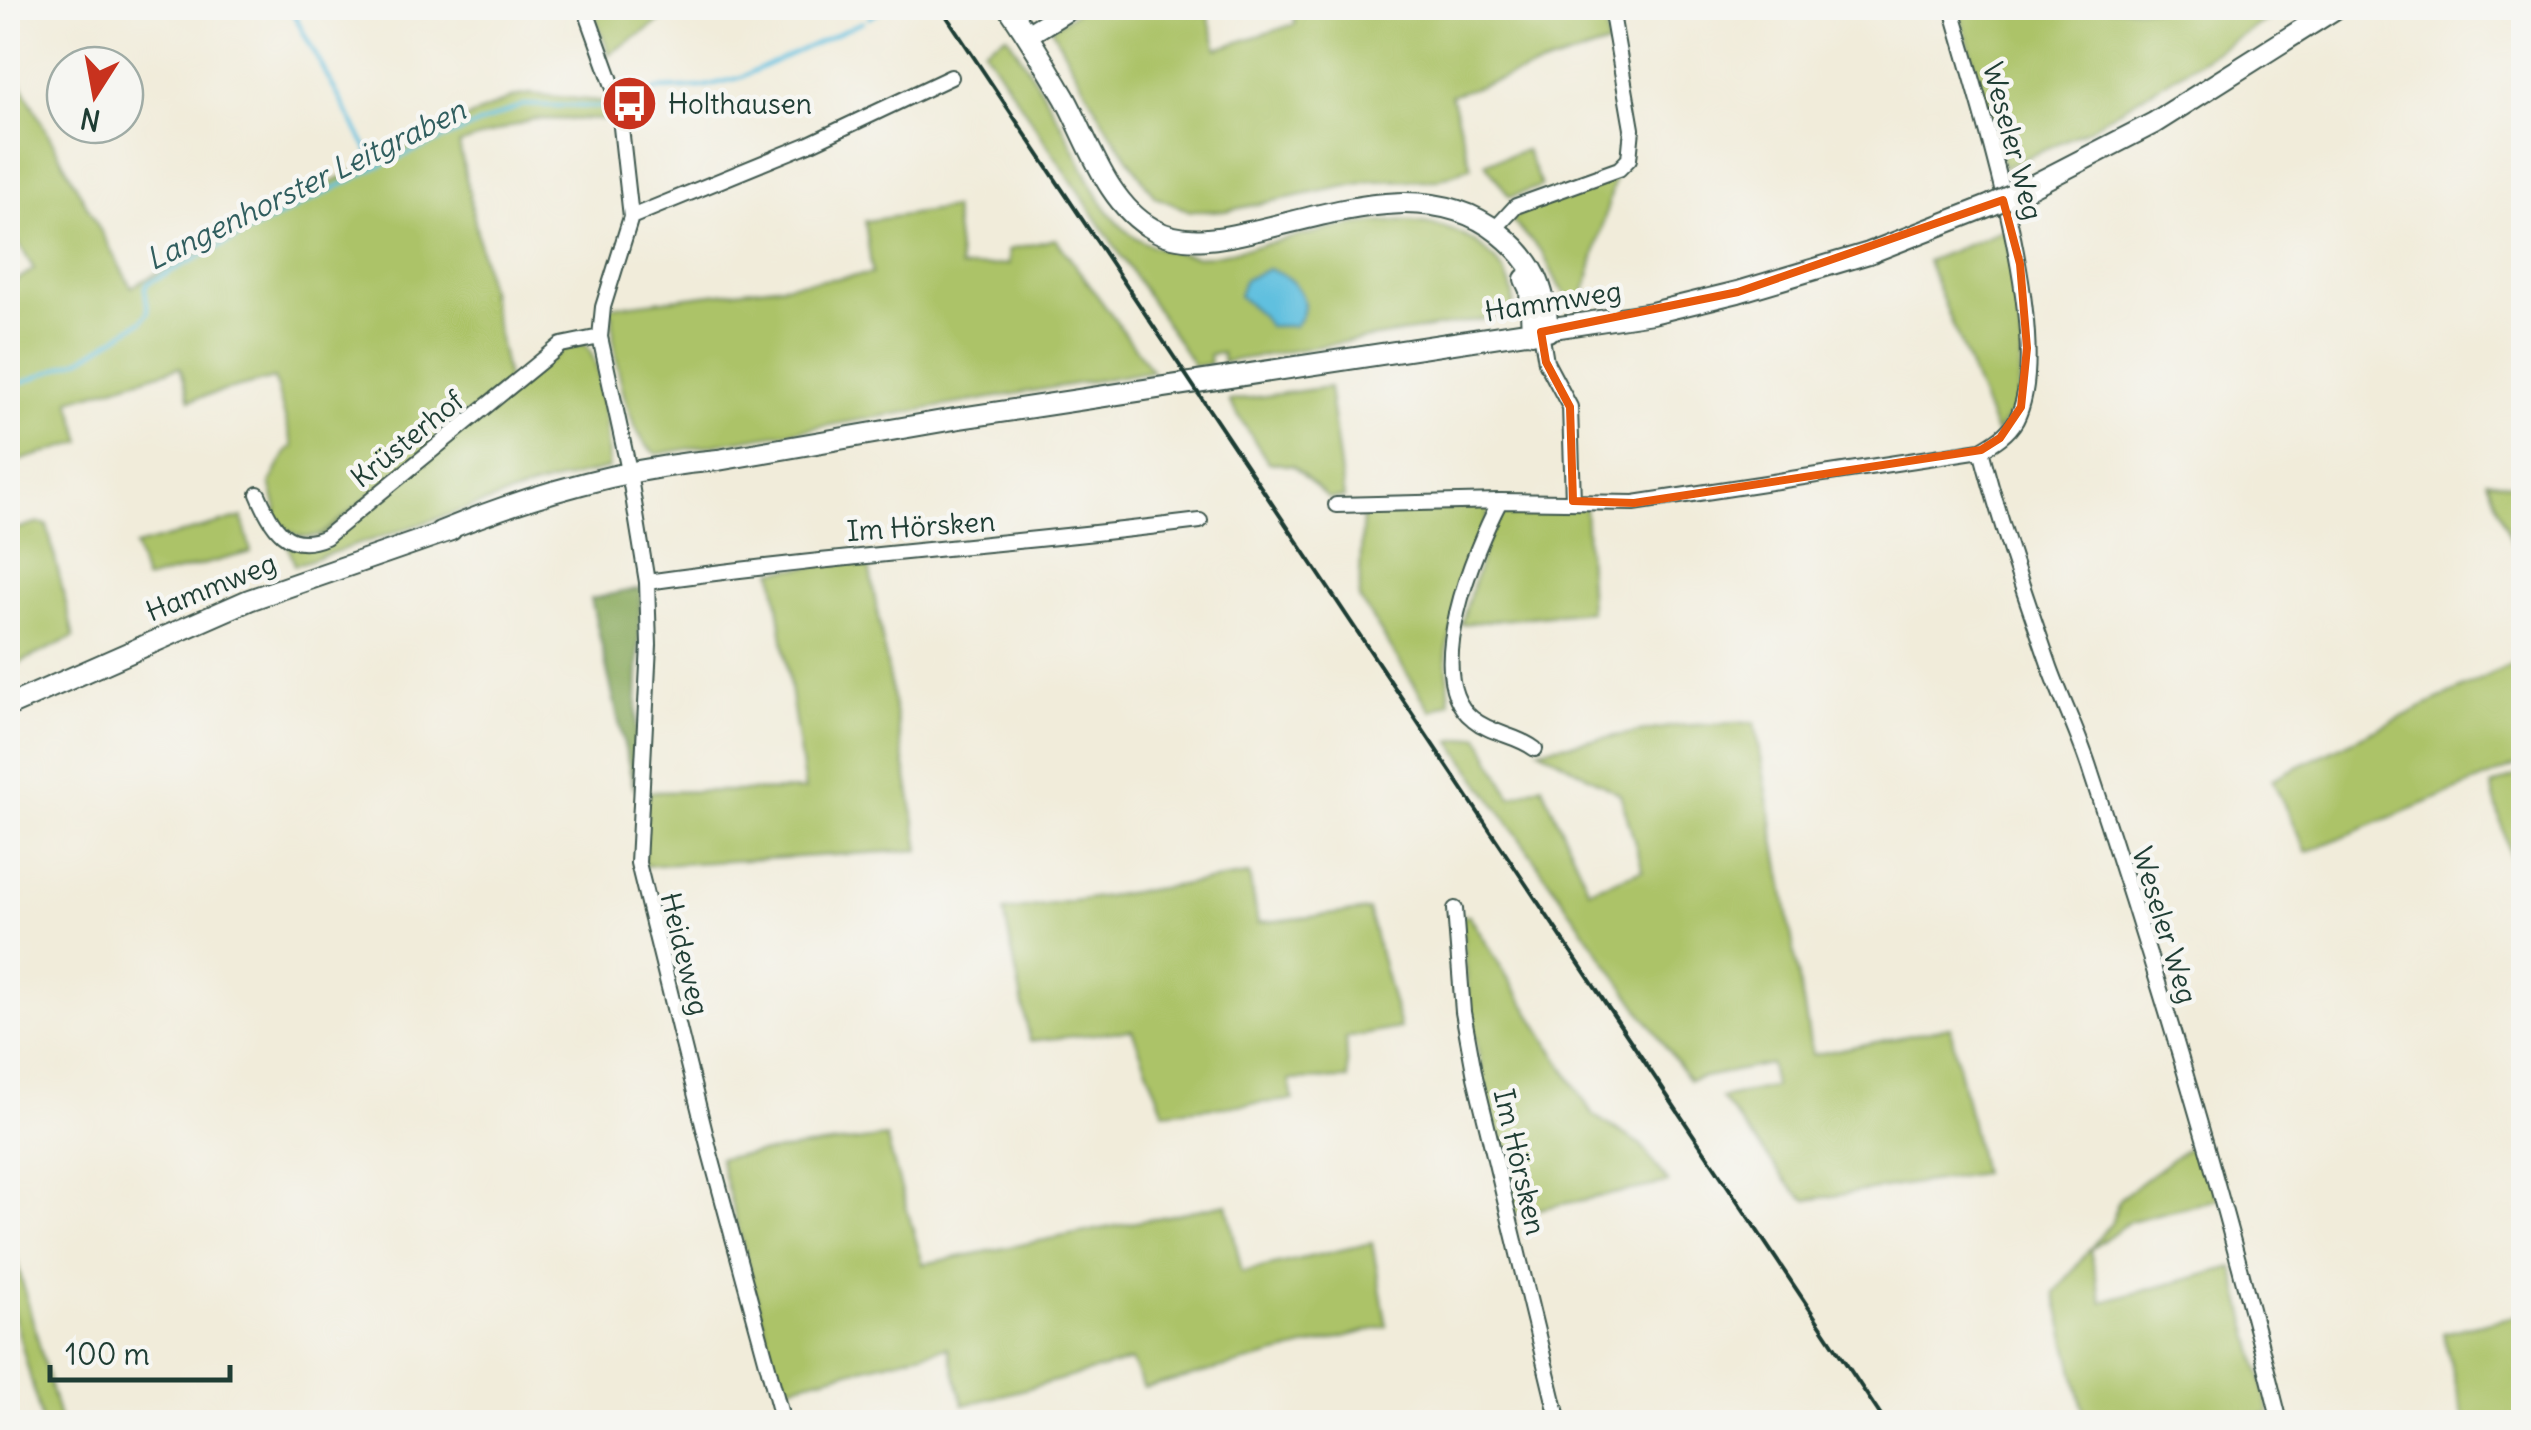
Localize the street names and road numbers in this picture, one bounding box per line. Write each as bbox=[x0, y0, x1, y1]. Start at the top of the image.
street label: Weseler Weg bbox=[1975, 58, 2051, 224]
street label: Hammweg bbox=[1482, 272, 1624, 330]
street label: Krüsterhof bbox=[343, 382, 471, 495]
street label: Im Hörsken bbox=[846, 503, 996, 549]
street label: Hammweg bbox=[140, 545, 282, 629]
street label: Weseler Weg bbox=[2124, 842, 2206, 1008]
street label: Heideweg bbox=[652, 889, 718, 1019]
street label: Im Hörsken bbox=[1486, 1086, 1554, 1238]

